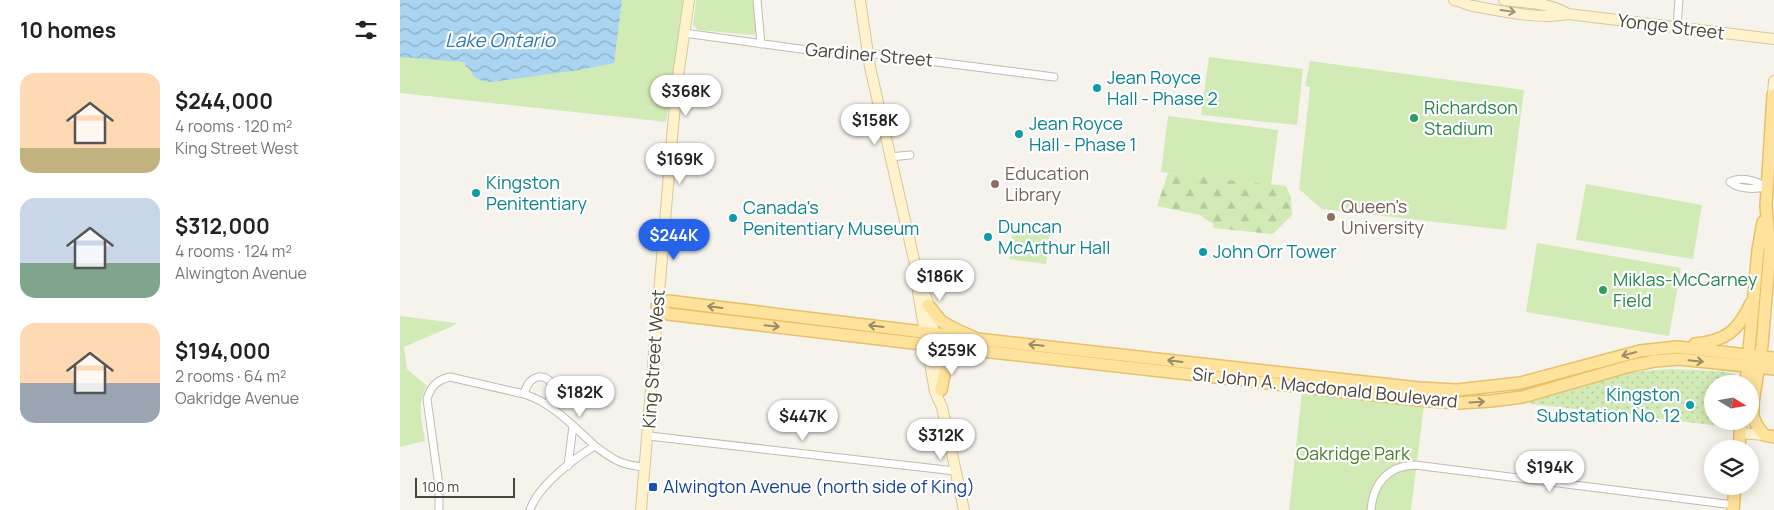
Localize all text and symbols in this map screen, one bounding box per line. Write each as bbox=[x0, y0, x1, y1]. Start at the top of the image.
one-way arrow bbox=[1500, 6, 1516, 16]
street label: Yonge Street bbox=[1616, 8, 1726, 44]
text: 10 homes bbox=[20, 16, 116, 44]
icon: filters bbox=[352, 16, 380, 44]
water label: Lake Ontario bbox=[445, 27, 557, 53]
street label: Gardiner Street bbox=[804, 36, 934, 72]
place label: Jean Royce Hall - Phase 2 bbox=[1107, 65, 1218, 110]
pin: $368K bbox=[651, 74, 721, 117]
text: $368K bbox=[661, 80, 711, 102]
marker: Jean Royce Hall - Phase 2 bbox=[1091, 82, 1103, 94]
text: $244,000 bbox=[175, 87, 273, 115]
icon: home bbox=[60, 93, 120, 153]
place label: Richardson Stadium bbox=[1424, 95, 1518, 140]
pin: $158K bbox=[840, 104, 910, 146]
text: $158K bbox=[852, 109, 898, 131]
place label: Jean Royce Hall - Phase 1 bbox=[1029, 111, 1137, 156]
marker: Richardson Stadium bbox=[1408, 112, 1420, 124]
text: 4 rooms · 120 m² bbox=[175, 115, 292, 137]
marker: Jean Royce Hall - Phase 1 bbox=[1013, 128, 1025, 140]
text: King Street West bbox=[175, 137, 299, 159]
pin: $169K bbox=[645, 142, 715, 185]
text: $169K bbox=[657, 148, 703, 170]
place label: Education Library bbox=[1005, 161, 1089, 206]
place label: Kingston Penitentiary bbox=[486, 170, 588, 215]
marker: Education Library bbox=[989, 178, 1001, 190]
marker: Kingston Penitentiary bbox=[470, 187, 482, 199]
place label: Queen's University bbox=[1341, 194, 1425, 239]
place label: Canada's Penitentiary Museum bbox=[743, 195, 919, 240]
marker: Queen's University bbox=[1325, 211, 1337, 223]
text: $312,000 bbox=[175, 212, 270, 240]
marker: Canada's Penitentiary Museum bbox=[727, 212, 739, 224]
place label: Duncan McArthur Hall bbox=[998, 214, 1110, 259]
icon: home bbox=[60, 218, 120, 278]
pin: $244K bbox=[639, 218, 709, 261]
text: $244K bbox=[650, 224, 698, 246]
marker: Duncan McArthur Hall bbox=[982, 231, 994, 243]
place label: John Orr Tower bbox=[1213, 239, 1337, 263]
text: 4 rooms · 124 m² bbox=[175, 240, 292, 262]
marker: John Orr Tower bbox=[1197, 246, 1209, 258]
pin: $186K bbox=[905, 260, 975, 302]
text: Alwington Avenue bbox=[175, 262, 307, 284]
text: $186K bbox=[916, 265, 964, 287]
place label: Miklas-McCarney Field bbox=[1613, 267, 1758, 312]
marker: Miklas-McCarney Field bbox=[1597, 284, 1609, 296]
street label: King Street West bbox=[636, 289, 670, 429]
one-way arrow bbox=[708, 302, 724, 312]
one-way arrow bbox=[764, 321, 780, 331]
one-way arrow bbox=[869, 321, 885, 331]
pin: $259K bbox=[917, 334, 987, 376]
text: $194,000 bbox=[175, 337, 271, 365]
text: $259K bbox=[927, 339, 977, 361]
one-way arrow bbox=[1028, 340, 1044, 350]
icon: home bbox=[60, 343, 120, 403]
one-way arrow bbox=[1622, 350, 1638, 359]
one-way arrow bbox=[1167, 356, 1183, 366]
one-way arrow bbox=[1687, 356, 1703, 366]
street label: Sir John A. Macdonald Boulevard bbox=[1191, 361, 1459, 413]
text: 2 rooms · 64 m² bbox=[175, 365, 286, 387]
north arrow bbox=[1704, 375, 1759, 430]
map controls bbox=[1704, 375, 1759, 495]
pin: $182K bbox=[545, 376, 615, 418]
text: $182K bbox=[557, 381, 603, 403]
place label: Kingston Substation No. 12 bbox=[1537, 382, 1680, 427]
text: Oakridge Avenue bbox=[175, 387, 299, 409]
one-way arrow bbox=[1469, 397, 1485, 406]
marker: Kingston Substation No. 12 bbox=[1684, 399, 1696, 411]
pin: $447K bbox=[768, 400, 838, 442]
text: $447K bbox=[779, 405, 827, 427]
pin: $312K bbox=[906, 418, 976, 461]
text: $312K bbox=[918, 424, 964, 446]
button: layers bbox=[1704, 440, 1759, 495]
park label: Oakridge Park bbox=[1296, 441, 1411, 465]
pin: $194K bbox=[1515, 450, 1585, 493]
text: $194K bbox=[1526, 456, 1574, 478]
place label: Alwington Avenue (north side of King) bbox=[663, 474, 975, 498]
scale bar bbox=[415, 475, 515, 498]
text: 100 m bbox=[422, 477, 459, 496]
marker: Alwington Avenue (north side of King) bbox=[647, 481, 659, 493]

